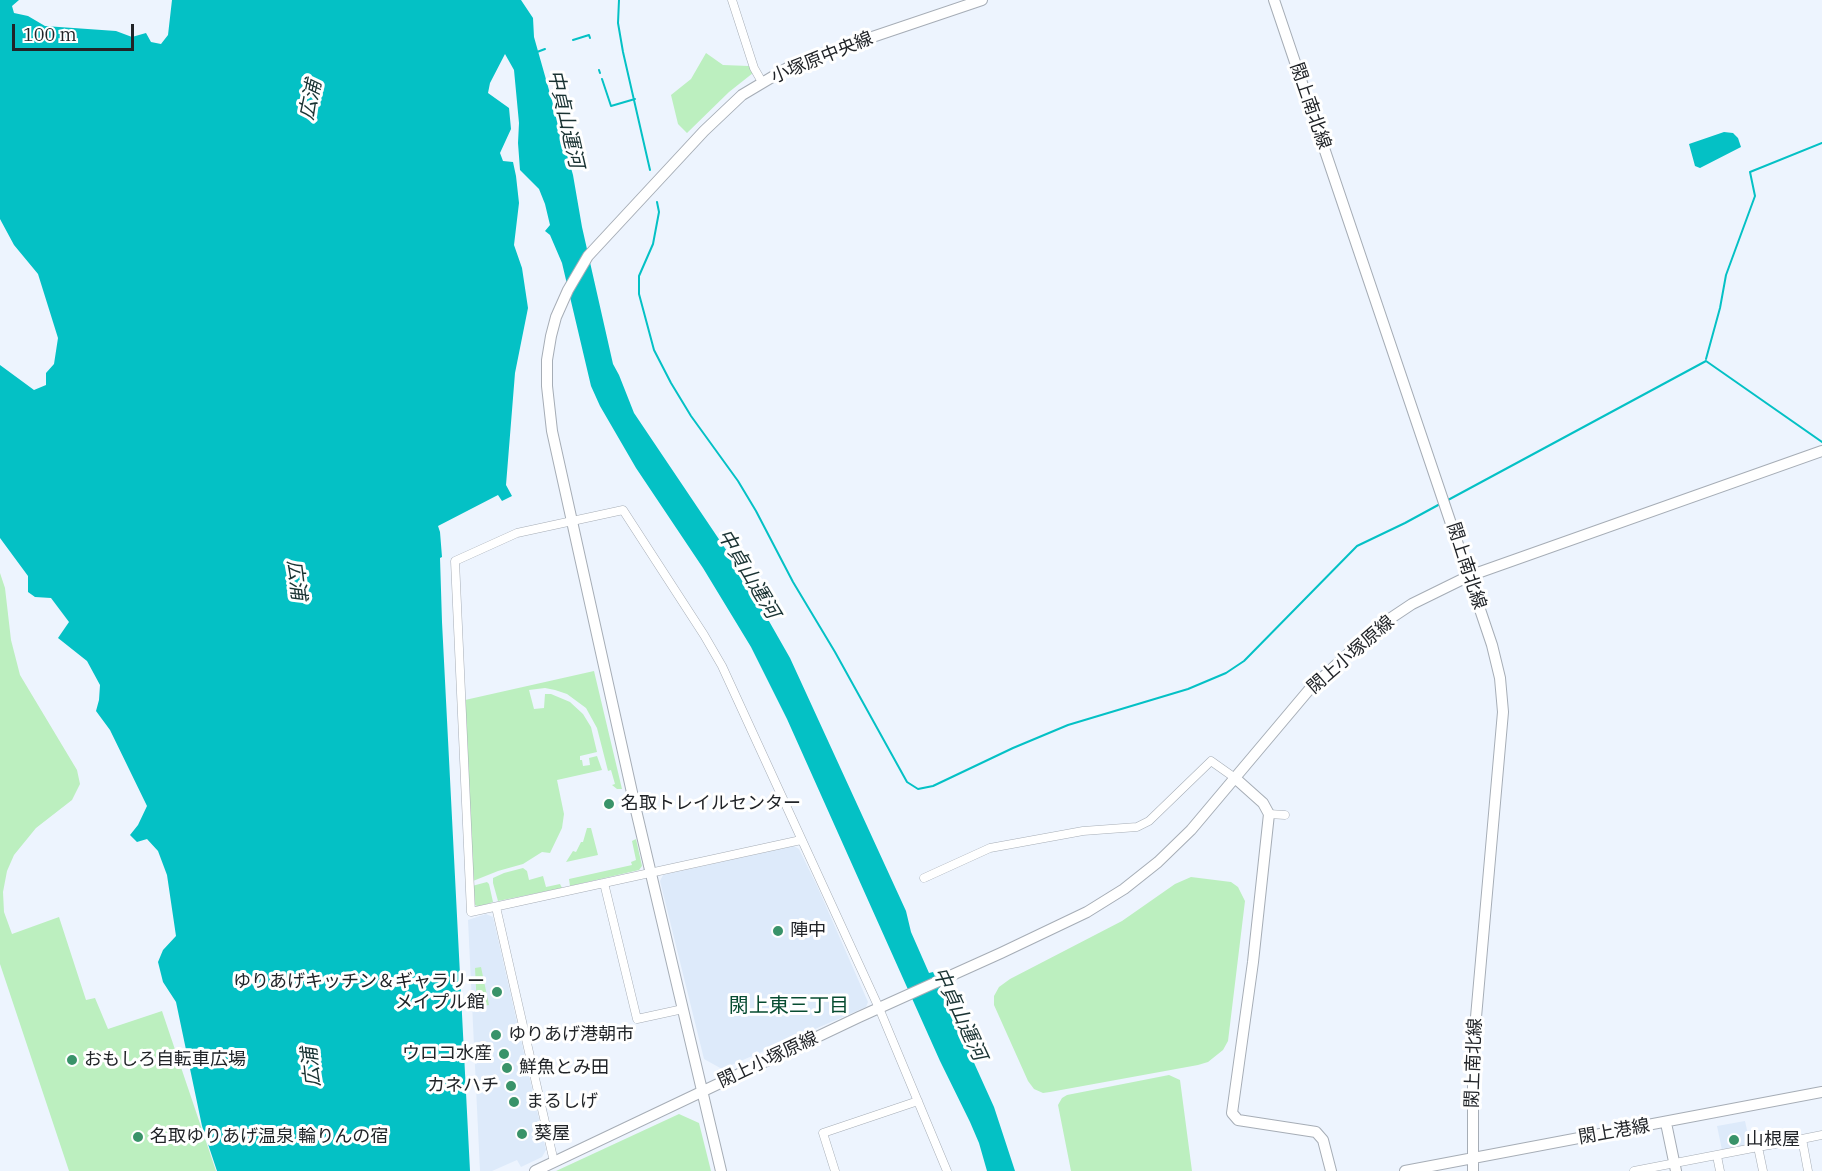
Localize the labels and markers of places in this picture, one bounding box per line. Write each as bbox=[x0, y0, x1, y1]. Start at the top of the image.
place label: 名取トレイルセンター bbox=[621, 793, 801, 815]
marker: 名取トレイルセンター bbox=[602, 797, 616, 811]
place label: 陣中 bbox=[790, 920, 826, 942]
marker: 陣中 bbox=[771, 924, 785, 938]
place label: ゆりあげキッチン＆ギャラリー メイプル館 bbox=[233, 971, 485, 1014]
marker: ゆりあげキッチン＆ギャラリー メイプル館 bbox=[490, 985, 504, 999]
place label: ゆりあげ港朝市 bbox=[508, 1024, 634, 1046]
marker: ゆりあげ港朝市 bbox=[489, 1028, 503, 1042]
place label: ウロコ水産 bbox=[402, 1043, 492, 1065]
marker: ウロコ水産 bbox=[497, 1047, 511, 1061]
place label: おもしろ自転車広場 bbox=[84, 1049, 246, 1071]
marker: おもしろ自転車広場 bbox=[65, 1053, 79, 1067]
place label: 鮮魚とみ田 bbox=[519, 1057, 609, 1079]
marker: 鮮魚とみ田 bbox=[500, 1061, 514, 1075]
place label: カネハチ bbox=[427, 1075, 499, 1097]
marker: カネハチ bbox=[504, 1079, 518, 1093]
place label: まるしげ bbox=[526, 1091, 598, 1113]
marker: まるしげ bbox=[507, 1095, 521, 1109]
place label: 葵屋 bbox=[534, 1123, 570, 1145]
place label: 名取ゆりあげ温泉 輪りんの宿 bbox=[150, 1126, 388, 1148]
marker: 葵屋 bbox=[515, 1127, 529, 1141]
place label: 山根屋 bbox=[1746, 1129, 1800, 1151]
marker: 名取ゆりあげ温泉 輪りんの宿 bbox=[131, 1130, 145, 1144]
marker: 山根屋 bbox=[1727, 1133, 1741, 1147]

